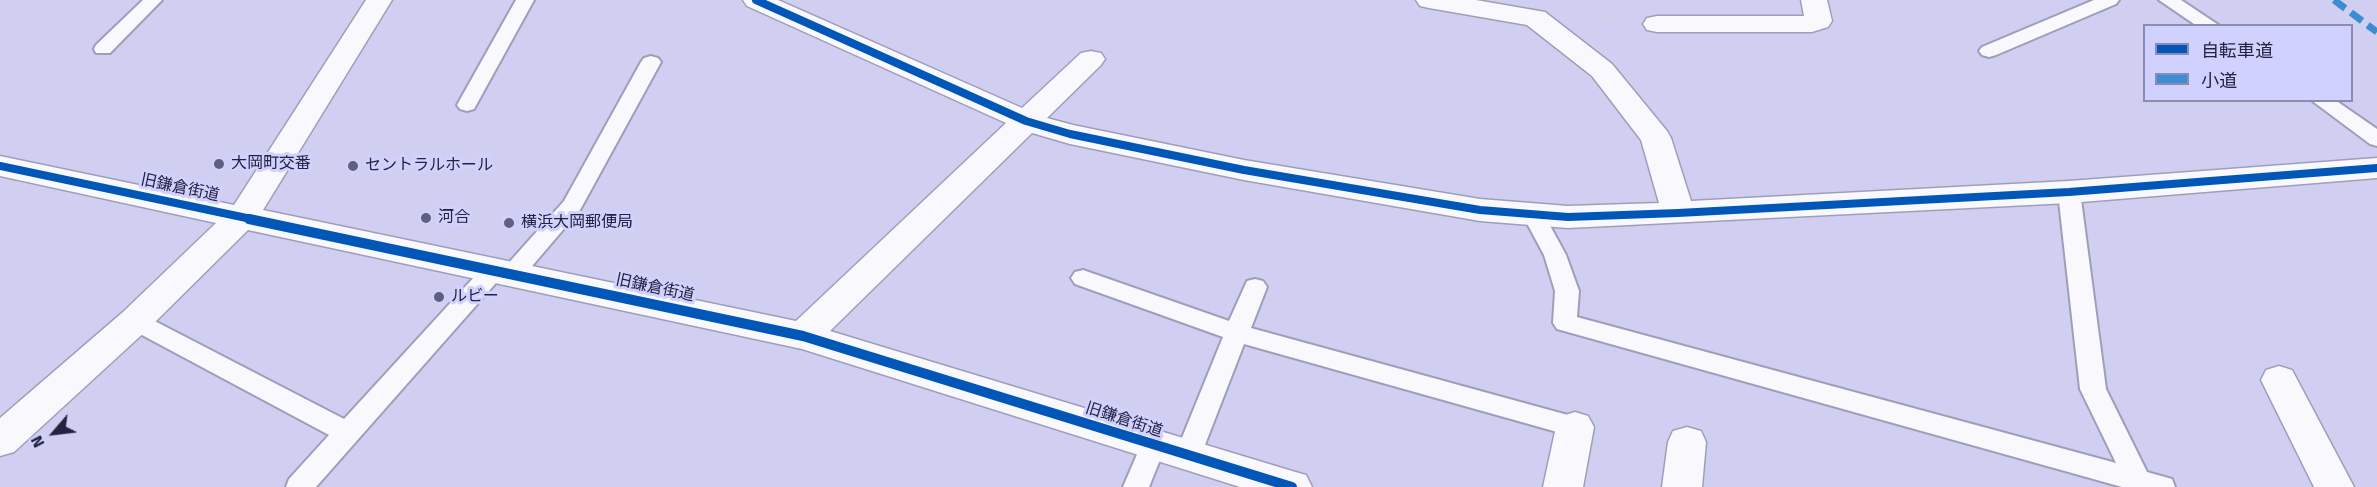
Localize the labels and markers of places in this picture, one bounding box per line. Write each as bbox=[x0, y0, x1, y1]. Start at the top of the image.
place label: 大岡町交番 bbox=[231, 154, 311, 174]
place label: セントラルホール bbox=[365, 156, 493, 176]
marker: 大岡町交番 bbox=[212, 157, 226, 171]
marker: セントラルホール bbox=[346, 159, 360, 173]
place label: 河合 bbox=[438, 208, 470, 228]
marker: 河合 bbox=[419, 211, 433, 225]
place label: 横浜大岡郵便局 bbox=[521, 213, 633, 233]
marker: 横浜大岡郵便局 bbox=[502, 216, 516, 230]
place label: ルビー bbox=[451, 287, 499, 307]
marker: ルビー bbox=[432, 290, 446, 304]

